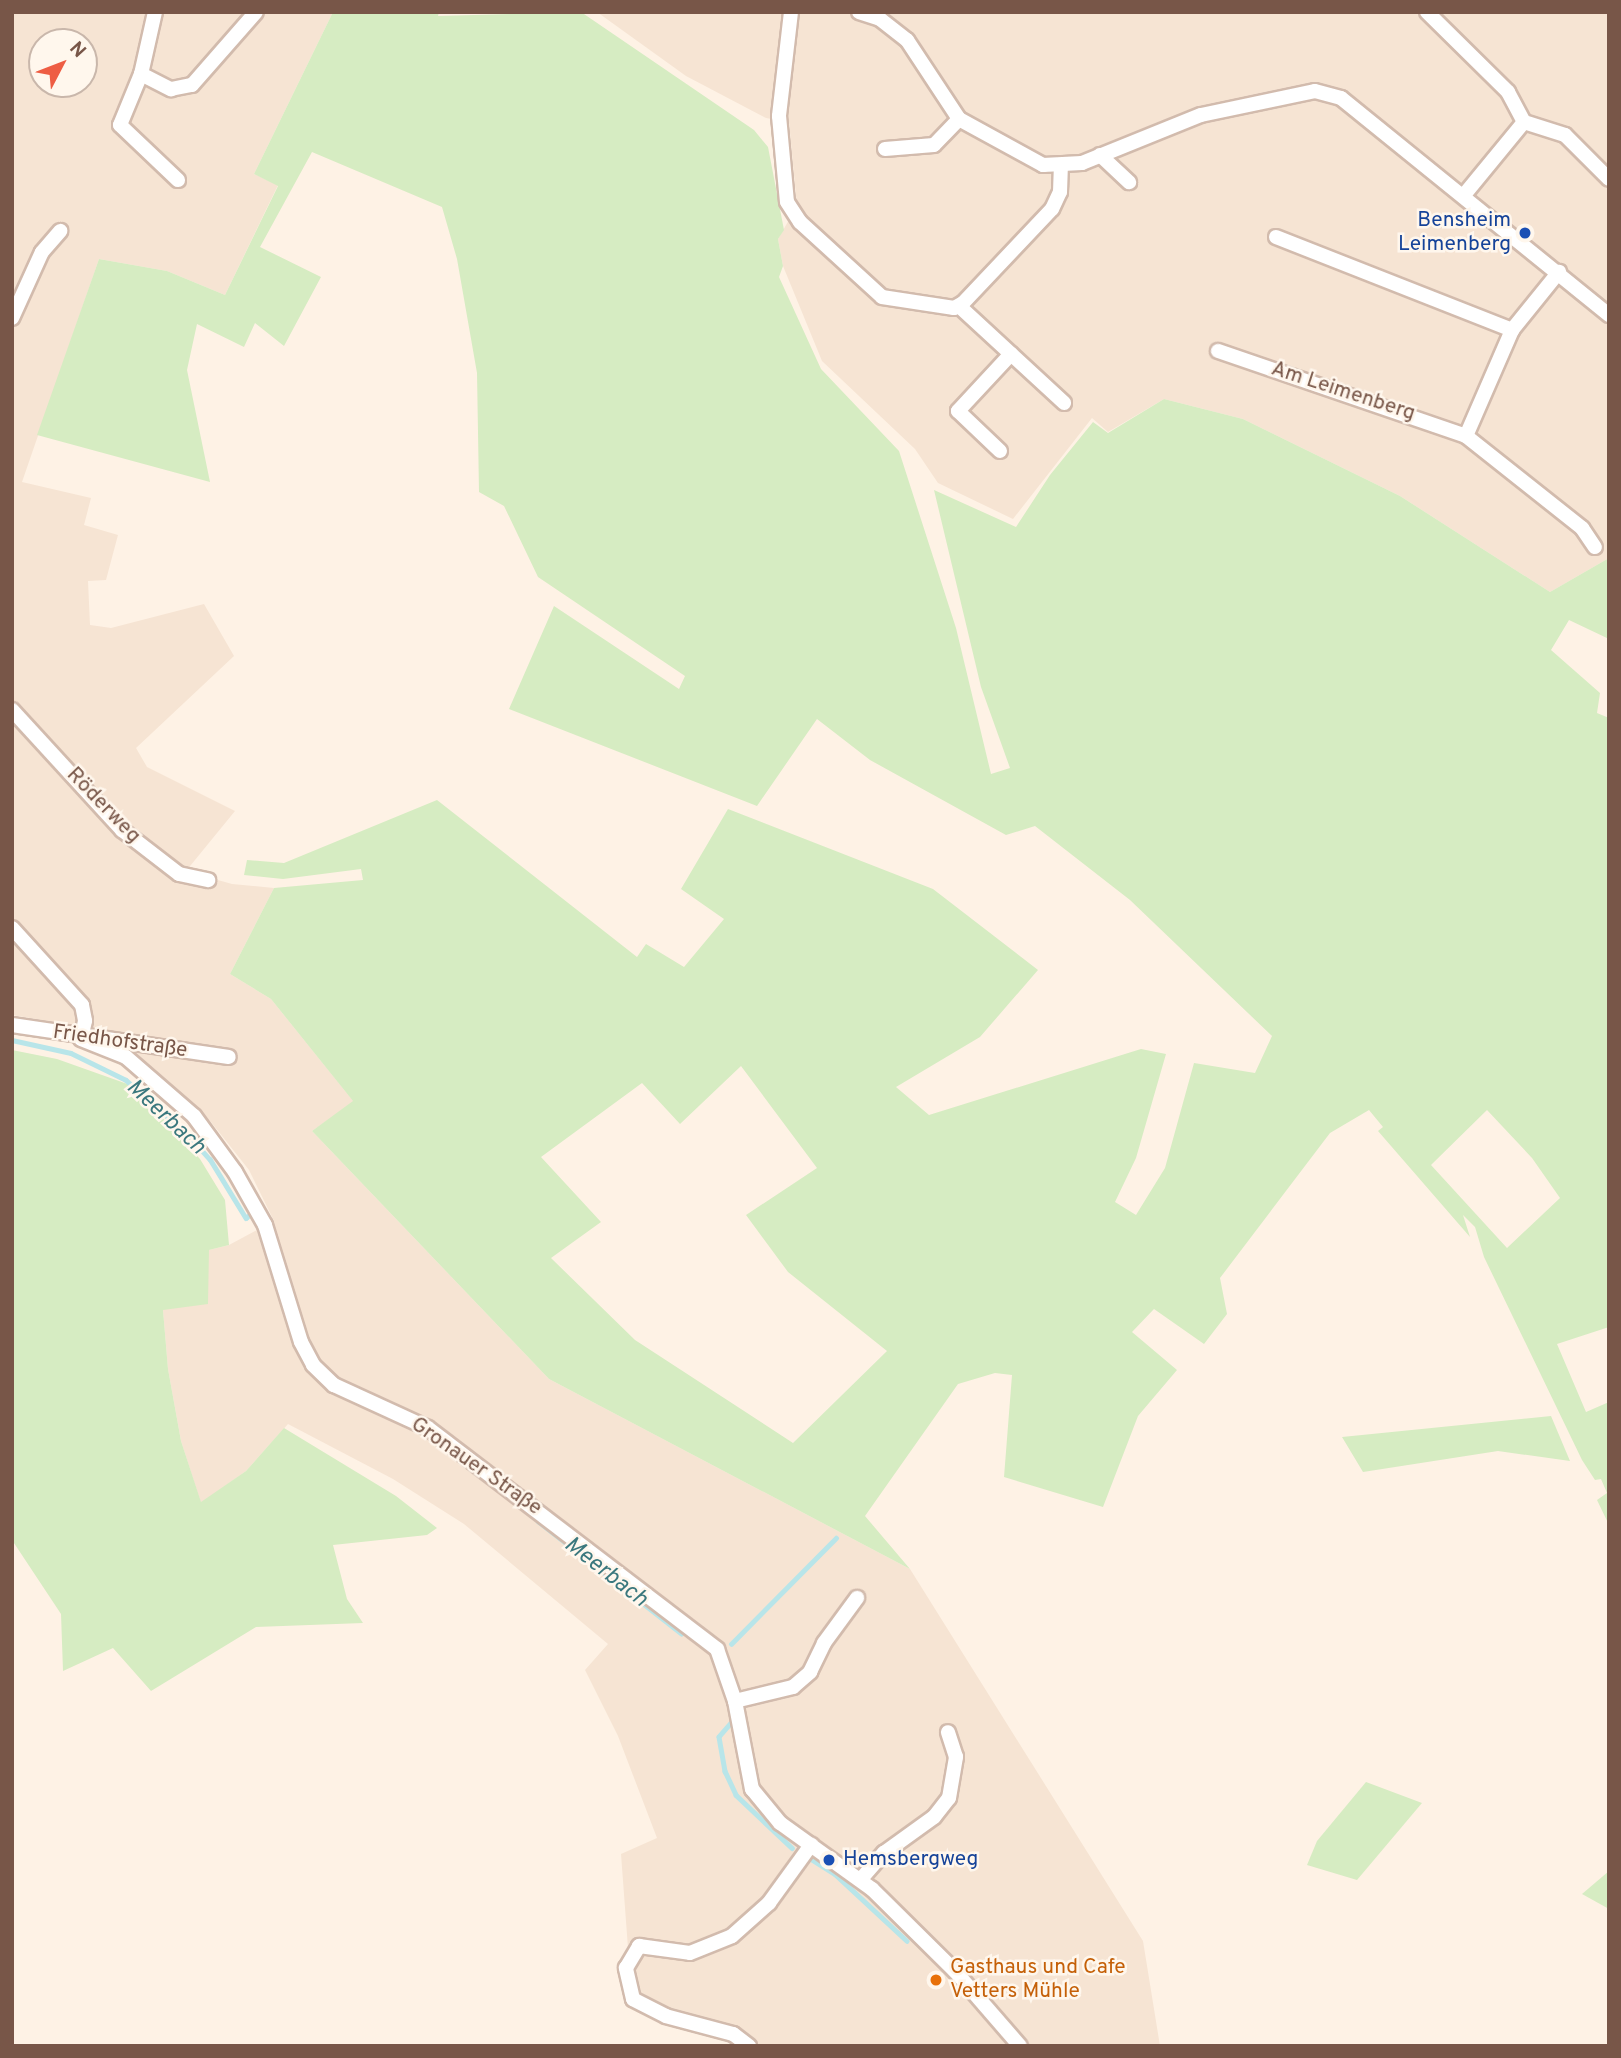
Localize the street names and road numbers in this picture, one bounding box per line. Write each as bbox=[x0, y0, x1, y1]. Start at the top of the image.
street label: Am Leimenberg bbox=[1268, 357, 1418, 427]
street label: Röderweg bbox=[61, 763, 145, 849]
street label: Friedhofstraße bbox=[51, 1020, 189, 1064]
street label: Gronauer Straße bbox=[406, 1412, 546, 1522]

